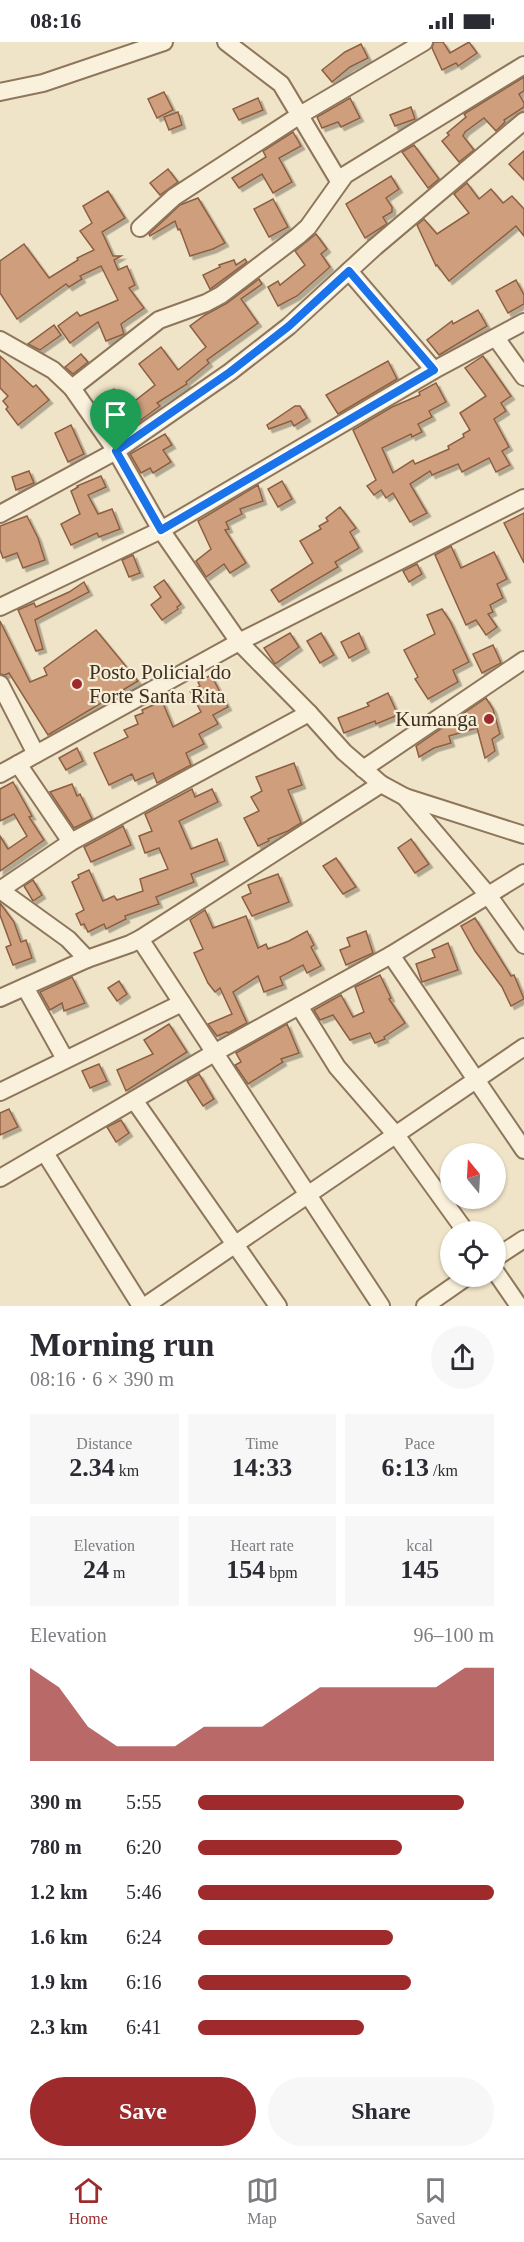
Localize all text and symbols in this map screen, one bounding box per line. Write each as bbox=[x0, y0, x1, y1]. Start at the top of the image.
text: 08:16 bbox=[30, 8, 81, 33]
pin bbox=[90, 389, 141, 451]
icon: arrive bbox=[99, 398, 132, 431]
place label: Posto Policial do Forte Santa Rita bbox=[89, 660, 231, 708]
marker: Posto Policial do Forte Santa Rita bbox=[70, 677, 84, 691]
place label: Kumanga bbox=[395, 707, 478, 731]
marker: Kumanga bbox=[482, 712, 496, 726]
north arrow bbox=[440, 1143, 506, 1209]
map controls bbox=[440, 1143, 506, 1287]
button: locate bbox=[440, 1221, 506, 1287]
button: share bbox=[431, 1326, 494, 1389]
text: Morning run bbox=[30, 1327, 214, 1363]
text: 08:16 · 6 × 390 m bbox=[30, 1368, 174, 1390]
text: Distance bbox=[76, 1435, 132, 1452]
text: Time bbox=[245, 1435, 279, 1452]
text: Pace bbox=[405, 1435, 435, 1452]
text: 2.34 bbox=[69, 1453, 115, 1482]
text: 14:33 bbox=[232, 1453, 292, 1482]
text: 6:13 bbox=[381, 1453, 429, 1482]
text: km bbox=[115, 1462, 139, 1479]
text: /km bbox=[429, 1462, 458, 1479]
text: Elevation bbox=[74, 1537, 135, 1554]
text: Heart rate bbox=[230, 1537, 294, 1554]
text: kcal bbox=[406, 1537, 433, 1554]
text: 24 bbox=[83, 1555, 109, 1584]
text: 154 bbox=[226, 1555, 265, 1584]
text: 145 bbox=[400, 1555, 439, 1584]
text: m bbox=[109, 1564, 126, 1581]
text: bpm bbox=[265, 1564, 298, 1581]
text: Elevation bbox=[30, 1624, 107, 1646]
text: 96–100 m bbox=[413, 1624, 494, 1646]
text: 390 m bbox=[30, 1791, 82, 1813]
text: 5:55 bbox=[126, 1791, 162, 1813]
text: 780 m bbox=[30, 1836, 82, 1858]
text: 6:20 bbox=[126, 1836, 162, 1858]
text: 1.2 km bbox=[30, 1881, 88, 1903]
text: 5:46 bbox=[126, 1881, 162, 1903]
text: 1.6 km bbox=[30, 1926, 88, 1948]
text: 6:24 bbox=[126, 1926, 162, 1948]
text: 1.9 km bbox=[30, 1971, 88, 1993]
text: 6:16 bbox=[126, 1971, 162, 1993]
text: 2.3 km bbox=[30, 2016, 88, 2038]
text: 6:41 bbox=[126, 2016, 162, 2038]
button: Save bbox=[30, 2077, 256, 2146]
button: Share bbox=[268, 2077, 494, 2146]
tab: Home bbox=[69, 2174, 108, 2228]
tab: Map bbox=[246, 2174, 279, 2228]
tab: Saved bbox=[416, 2174, 455, 2228]

